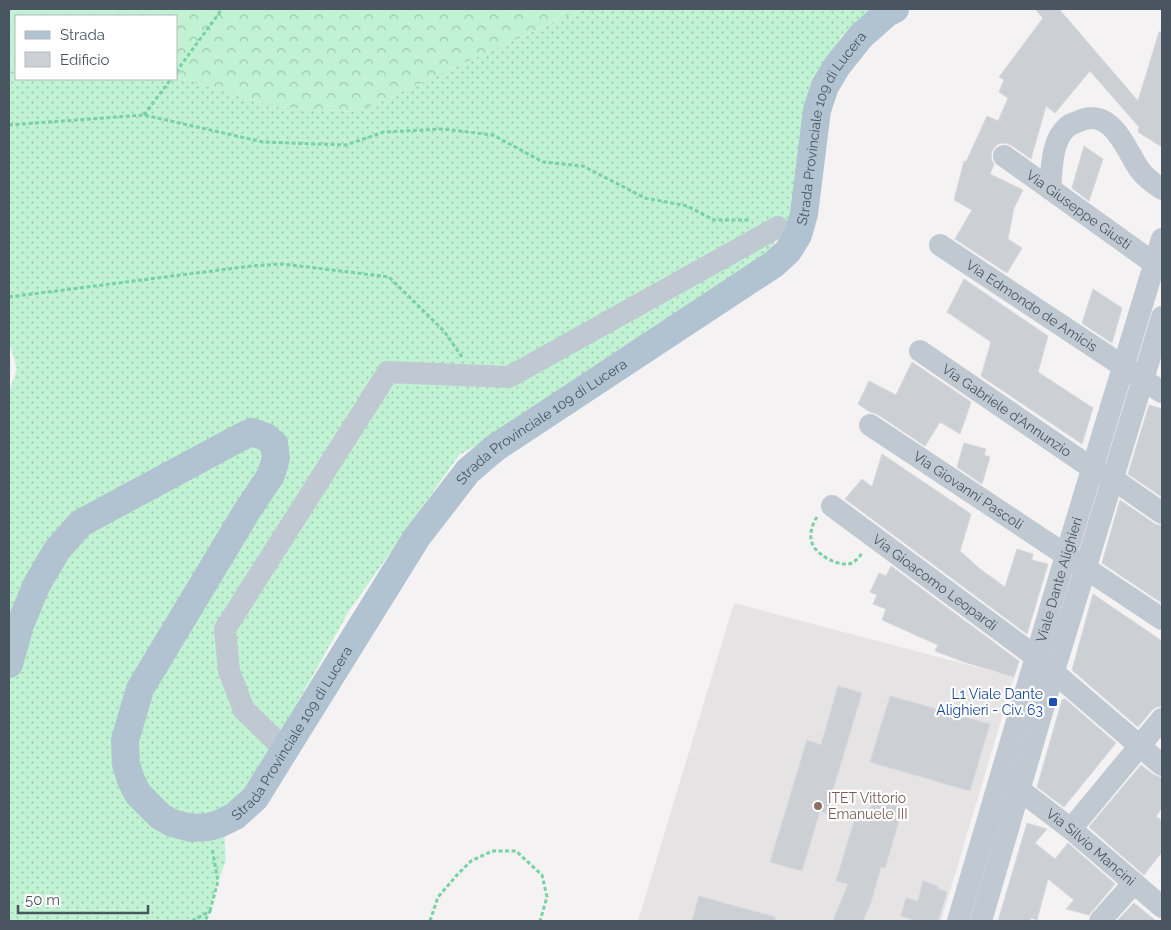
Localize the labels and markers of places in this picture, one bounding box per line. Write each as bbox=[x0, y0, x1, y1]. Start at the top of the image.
place label: L1 Viale Dante Alighieri - Civ. 63 bbox=[936, 686, 1043, 718]
marker: L1 Viale Dante Alighieri - Civ. 63 bbox=[1047, 696, 1059, 708]
place label: ITET Vittorio Emanuele III bbox=[828, 790, 908, 822]
marker: ITET Vittorio Emanuele III bbox=[812, 800, 824, 812]

